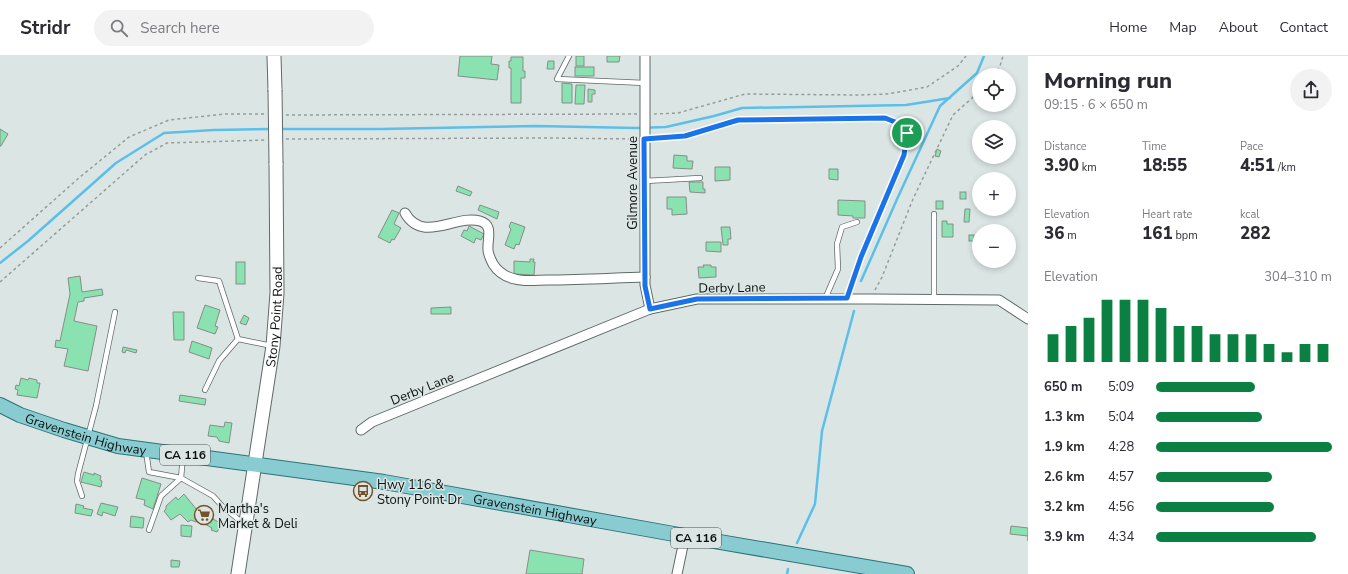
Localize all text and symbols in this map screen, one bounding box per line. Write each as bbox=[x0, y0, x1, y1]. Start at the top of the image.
search box bbox=[94, 10, 374, 46]
text: Stridr bbox=[20, 15, 70, 41]
icon: search bbox=[108, 17, 130, 39]
text: Search here bbox=[140, 18, 220, 38]
text: Home bbox=[1109, 18, 1147, 37]
text: Map bbox=[1169, 18, 1197, 37]
text: About bbox=[1219, 18, 1258, 37]
text: Contact bbox=[1280, 18, 1328, 37]
text: Morning run bbox=[1044, 66, 1172, 96]
map controls bbox=[972, 68, 1016, 268]
button: locate bbox=[972, 68, 1016, 112]
button: share bbox=[1290, 69, 1332, 111]
text: 09:15 · 6 × 650 m bbox=[1044, 96, 1148, 114]
pin bbox=[890, 116, 924, 150]
button: layers bbox=[972, 120, 1016, 164]
icon: arrive bbox=[896, 122, 918, 144]
street label: Gilmore Avenue bbox=[624, 136, 642, 230]
text: Distance bbox=[1044, 139, 1087, 154]
text: Time bbox=[1142, 139, 1166, 154]
text: Pace bbox=[1240, 139, 1263, 154]
text: 3.90 bbox=[1044, 154, 1079, 177]
text: 18:55 bbox=[1142, 154, 1187, 177]
text: 4:51 bbox=[1240, 154, 1275, 177]
text: km bbox=[1079, 160, 1097, 175]
text: /km bbox=[1275, 160, 1296, 175]
button: + bbox=[972, 172, 1016, 216]
text: Elevation bbox=[1044, 207, 1090, 222]
text: Heart rate bbox=[1142, 207, 1192, 222]
text: kcal bbox=[1240, 207, 1260, 222]
text: 36 bbox=[1044, 222, 1064, 245]
text: 161 bbox=[1142, 222, 1173, 245]
text: 282 bbox=[1240, 222, 1271, 245]
button: − bbox=[972, 224, 1016, 268]
text: m bbox=[1064, 228, 1077, 243]
text: bpm bbox=[1173, 228, 1198, 243]
street label: Stony Point Road bbox=[262, 266, 287, 368]
text: Elevation bbox=[1044, 268, 1098, 286]
text: 304–310 m bbox=[1264, 268, 1332, 286]
street label: Derby Lane bbox=[698, 278, 766, 298]
street label: Derby Lane bbox=[388, 368, 457, 410]
text: 650 m bbox=[1044, 378, 1082, 396]
text: 5:09 bbox=[1108, 378, 1134, 396]
text: 1.3 km bbox=[1044, 408, 1085, 426]
text: 5:04 bbox=[1108, 408, 1134, 426]
street label: Gravenstein Highway bbox=[22, 409, 148, 460]
text: 1.9 km bbox=[1044, 438, 1085, 456]
text: 4:28 bbox=[1108, 438, 1134, 456]
road number: CA 116 bbox=[160, 445, 210, 465]
text: 2.6 km bbox=[1044, 468, 1085, 486]
text: 4:57 bbox=[1108, 468, 1134, 486]
place label: Hwy 116 & Stony Point Dr bbox=[377, 476, 462, 509]
bus stop icon: Hwy 116 & Stony Point Dr bbox=[352, 480, 374, 502]
street label: Gravenstein Highway bbox=[472, 490, 598, 530]
text: 3.2 km bbox=[1044, 498, 1085, 516]
text: 4:56 bbox=[1108, 498, 1134, 516]
place label: Martha's Market & Deli bbox=[218, 500, 298, 533]
supermarket icon: Martha's Market & Deli bbox=[193, 504, 215, 526]
road number: CA 116 bbox=[671, 528, 721, 548]
text: 3.9 km bbox=[1044, 528, 1085, 546]
text: 4:34 bbox=[1108, 528, 1134, 546]

